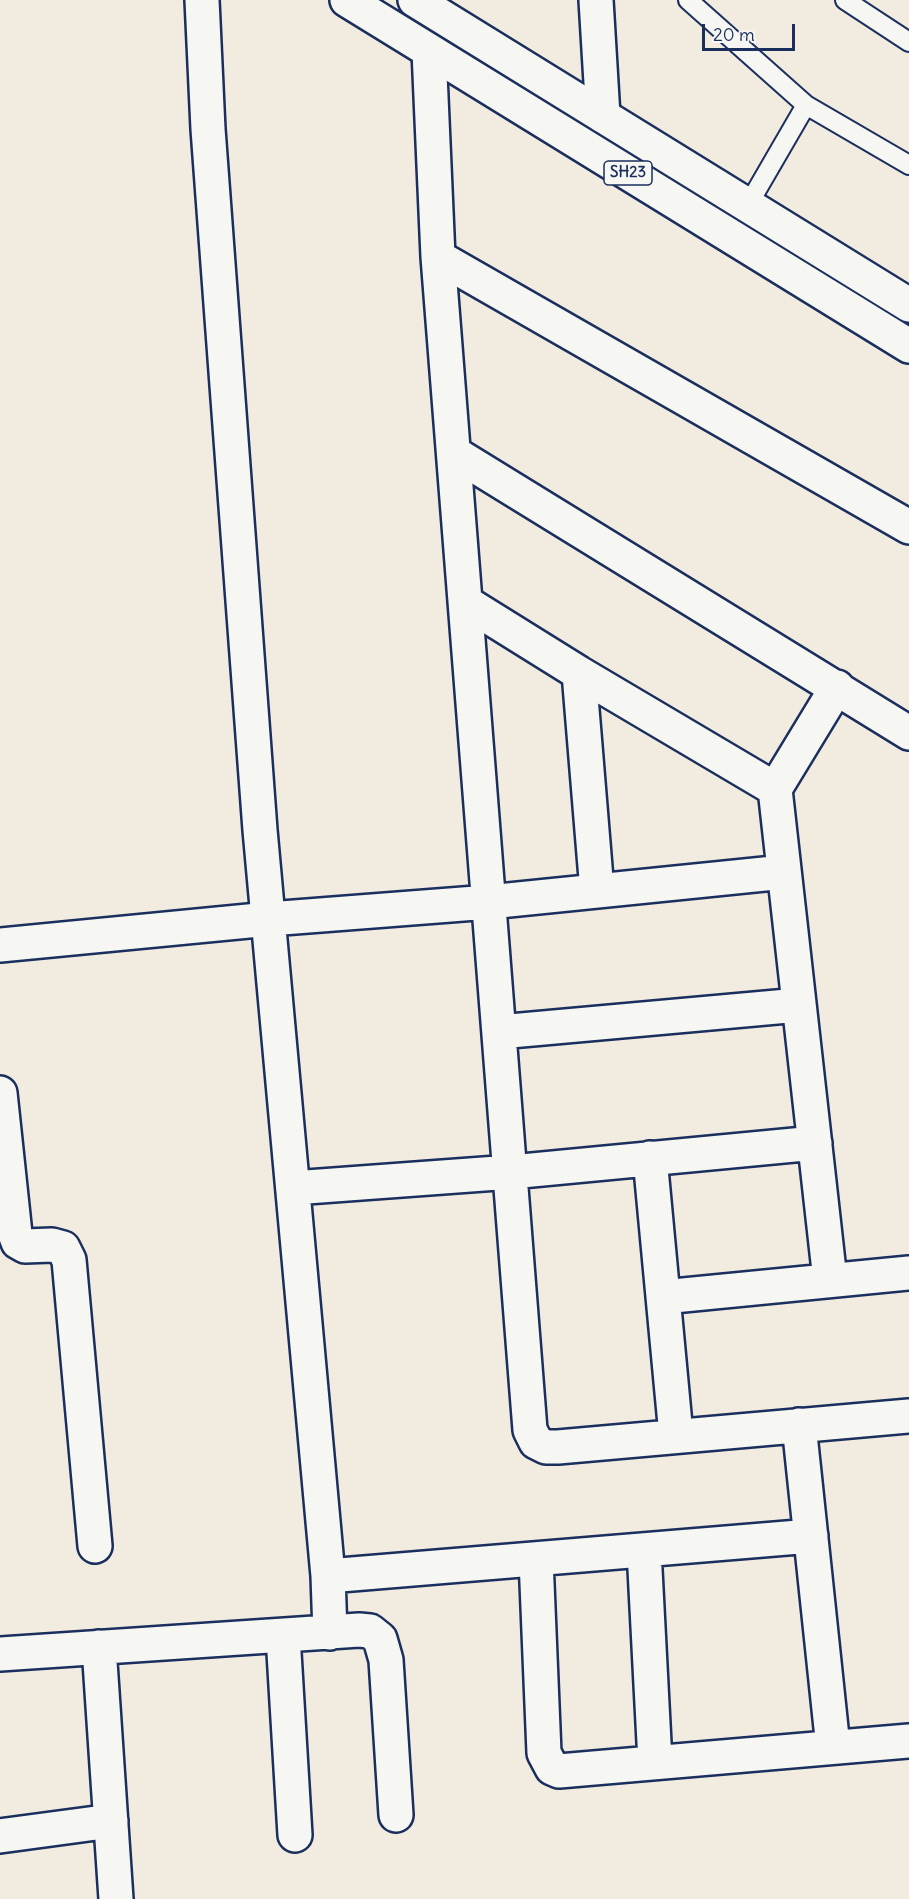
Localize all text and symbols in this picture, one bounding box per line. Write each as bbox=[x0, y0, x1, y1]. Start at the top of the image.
scale bar bbox=[705, 12, 798, 50]
text: 20 m bbox=[713, 23, 755, 46]
road number: SH23 bbox=[604, 161, 652, 185]

